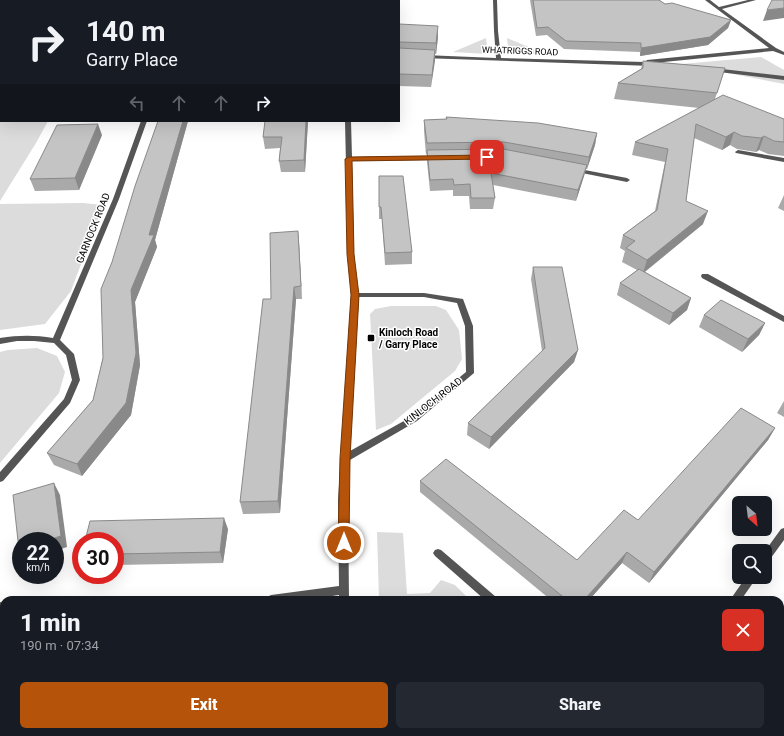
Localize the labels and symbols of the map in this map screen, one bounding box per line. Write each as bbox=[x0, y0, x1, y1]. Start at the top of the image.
street label: WHATRIGGS ROAD bbox=[482, 45, 558, 57]
pin bbox=[470, 140, 504, 174]
street label: GARNOCK ROAD bbox=[74, 191, 112, 265]
place label: Kinloch Road / Garry Place bbox=[378, 327, 439, 350]
marker: Kinloch Road / Garry Place bbox=[366, 333, 376, 343]
street label: KINLOCH ROAD bbox=[402, 375, 464, 427]
north arrow bbox=[732, 496, 772, 536]
position arrow bbox=[323, 522, 365, 564]
speed limit sign: 30 bbox=[72, 532, 124, 584]

